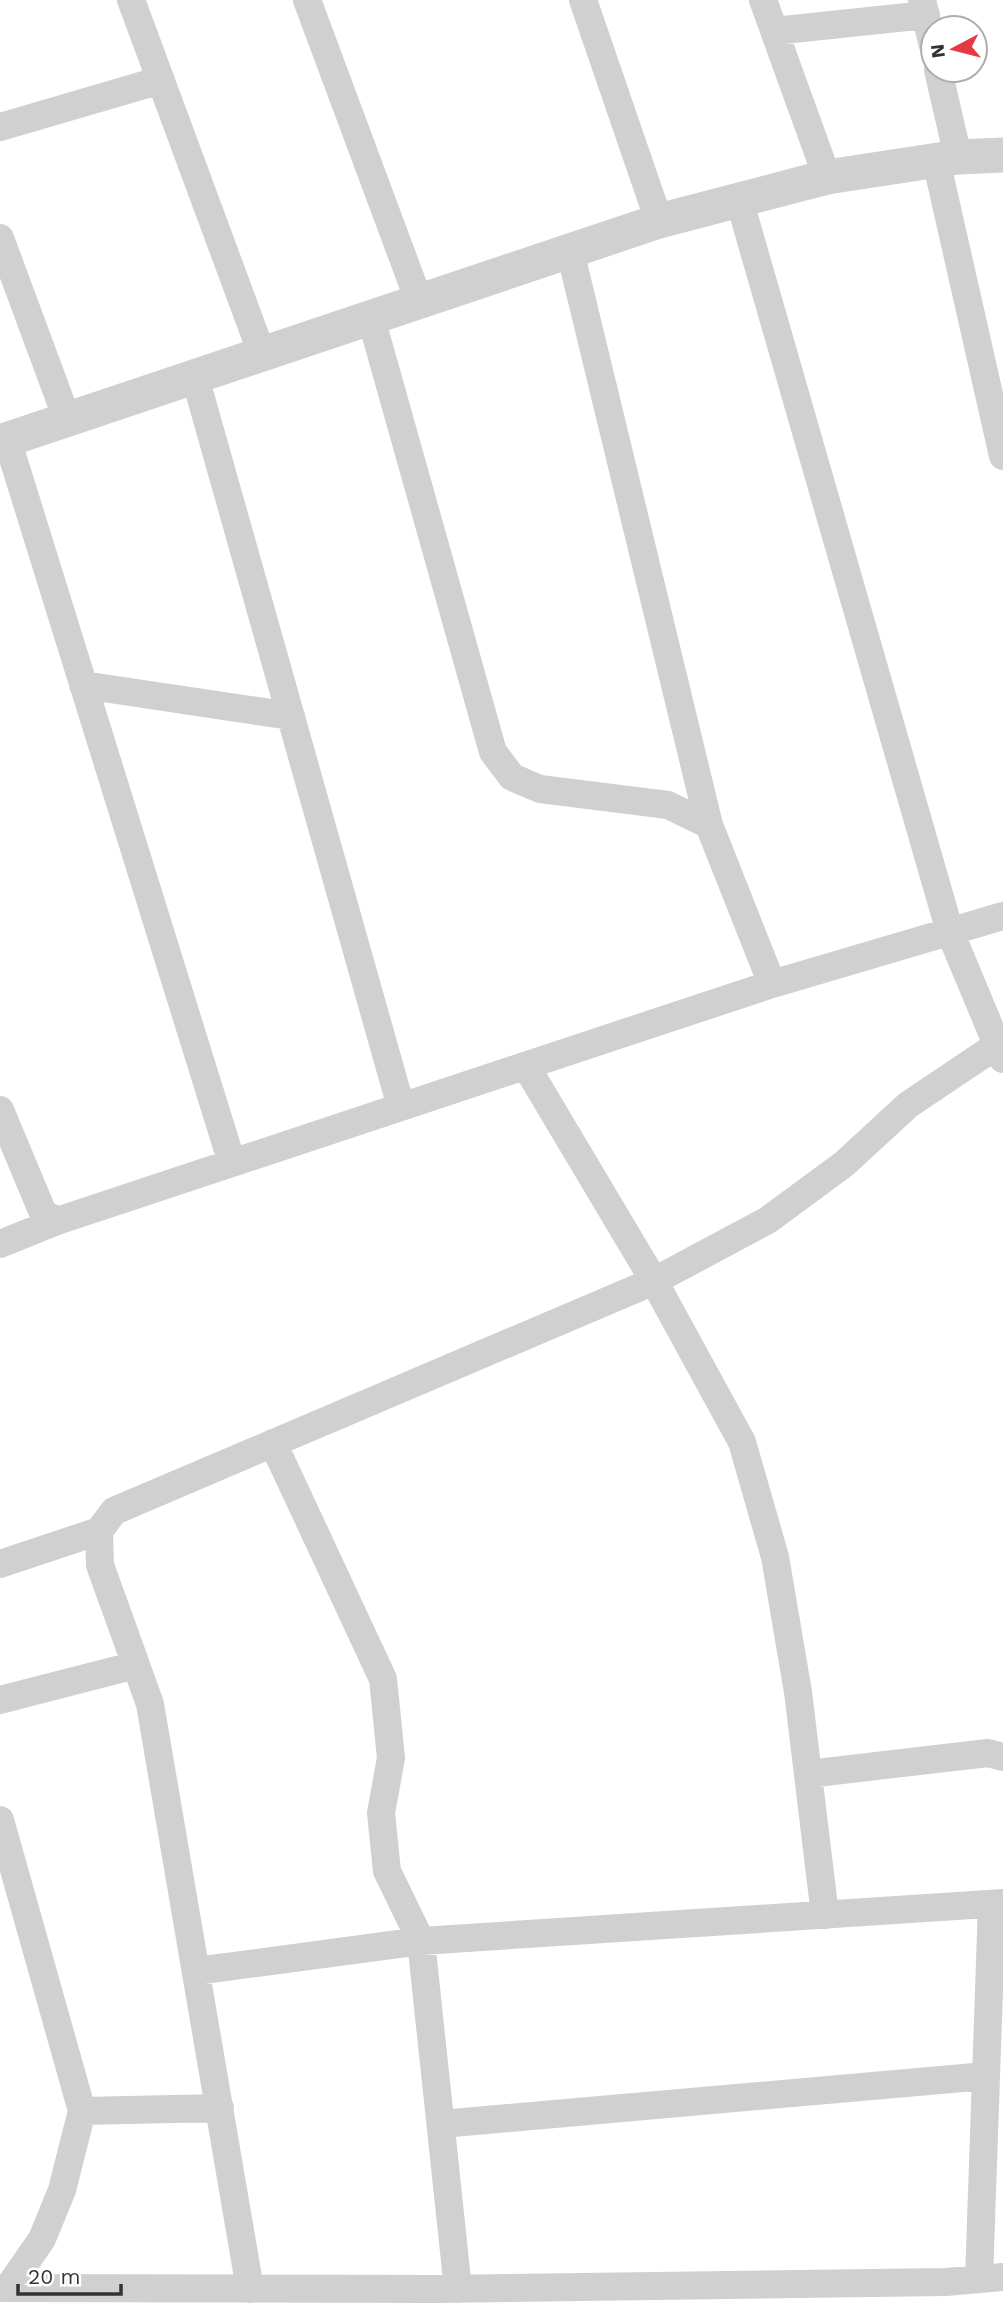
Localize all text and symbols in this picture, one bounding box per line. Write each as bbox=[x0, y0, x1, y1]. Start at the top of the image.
north arrow bbox=[919, 14, 989, 84]
text: N bbox=[925, 43, 950, 59]
scale bar bbox=[18, 2252, 121, 2296]
text: 20 m bbox=[28, 2264, 80, 2289]

